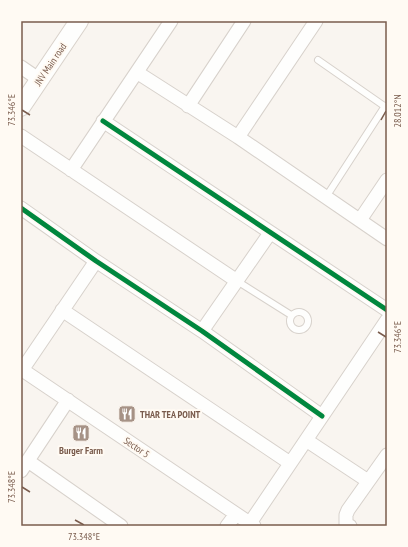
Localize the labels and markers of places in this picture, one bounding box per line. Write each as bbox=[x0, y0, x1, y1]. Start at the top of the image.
restaurant icon: THAR TEA POINT bbox=[117, 404, 137, 424]
place label: THAR TEA POINT bbox=[140, 408, 201, 421]
restaurant icon: Burger Farm bbox=[71, 423, 91, 443]
place label: Burger Farm bbox=[59, 444, 103, 457]

